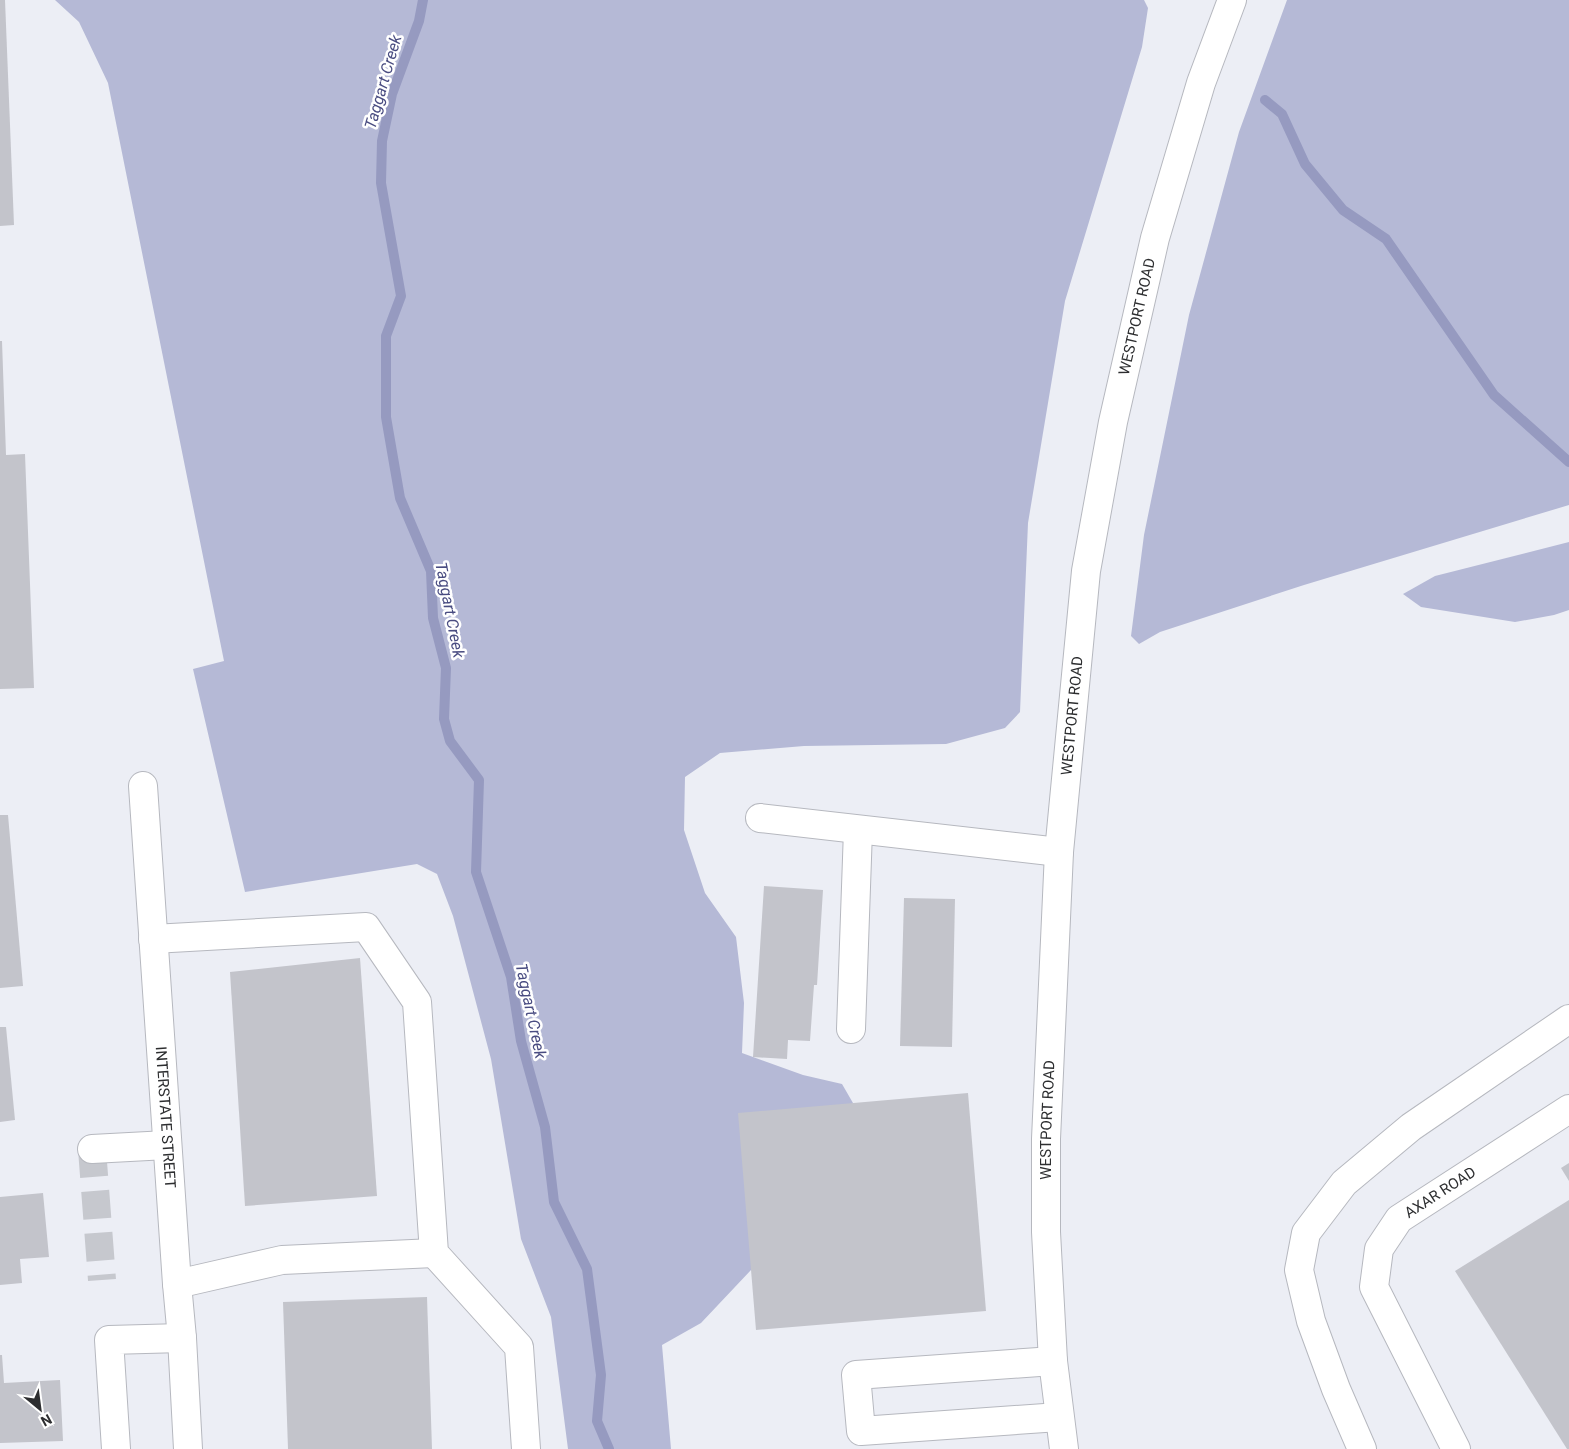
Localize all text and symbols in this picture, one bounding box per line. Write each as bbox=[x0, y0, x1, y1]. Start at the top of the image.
water label: Taggart Creek bbox=[361, 32, 406, 131]
street label: WESTPORT ROAD bbox=[1115, 256, 1159, 377]
water label: Taggart Creek bbox=[431, 561, 469, 660]
street label: WESTPORT ROAD bbox=[1057, 655, 1087, 776]
water label: Taggart Creek bbox=[512, 962, 551, 1061]
street label: INTERSTATE STREET bbox=[152, 1046, 179, 1189]
street label: WESTPORT ROAD bbox=[1037, 1060, 1059, 1180]
street label: AXAR ROAD bbox=[1401, 1163, 1479, 1222]
north arrow bbox=[15, 1384, 65, 1434]
text: N bbox=[38, 1411, 55, 1430]

